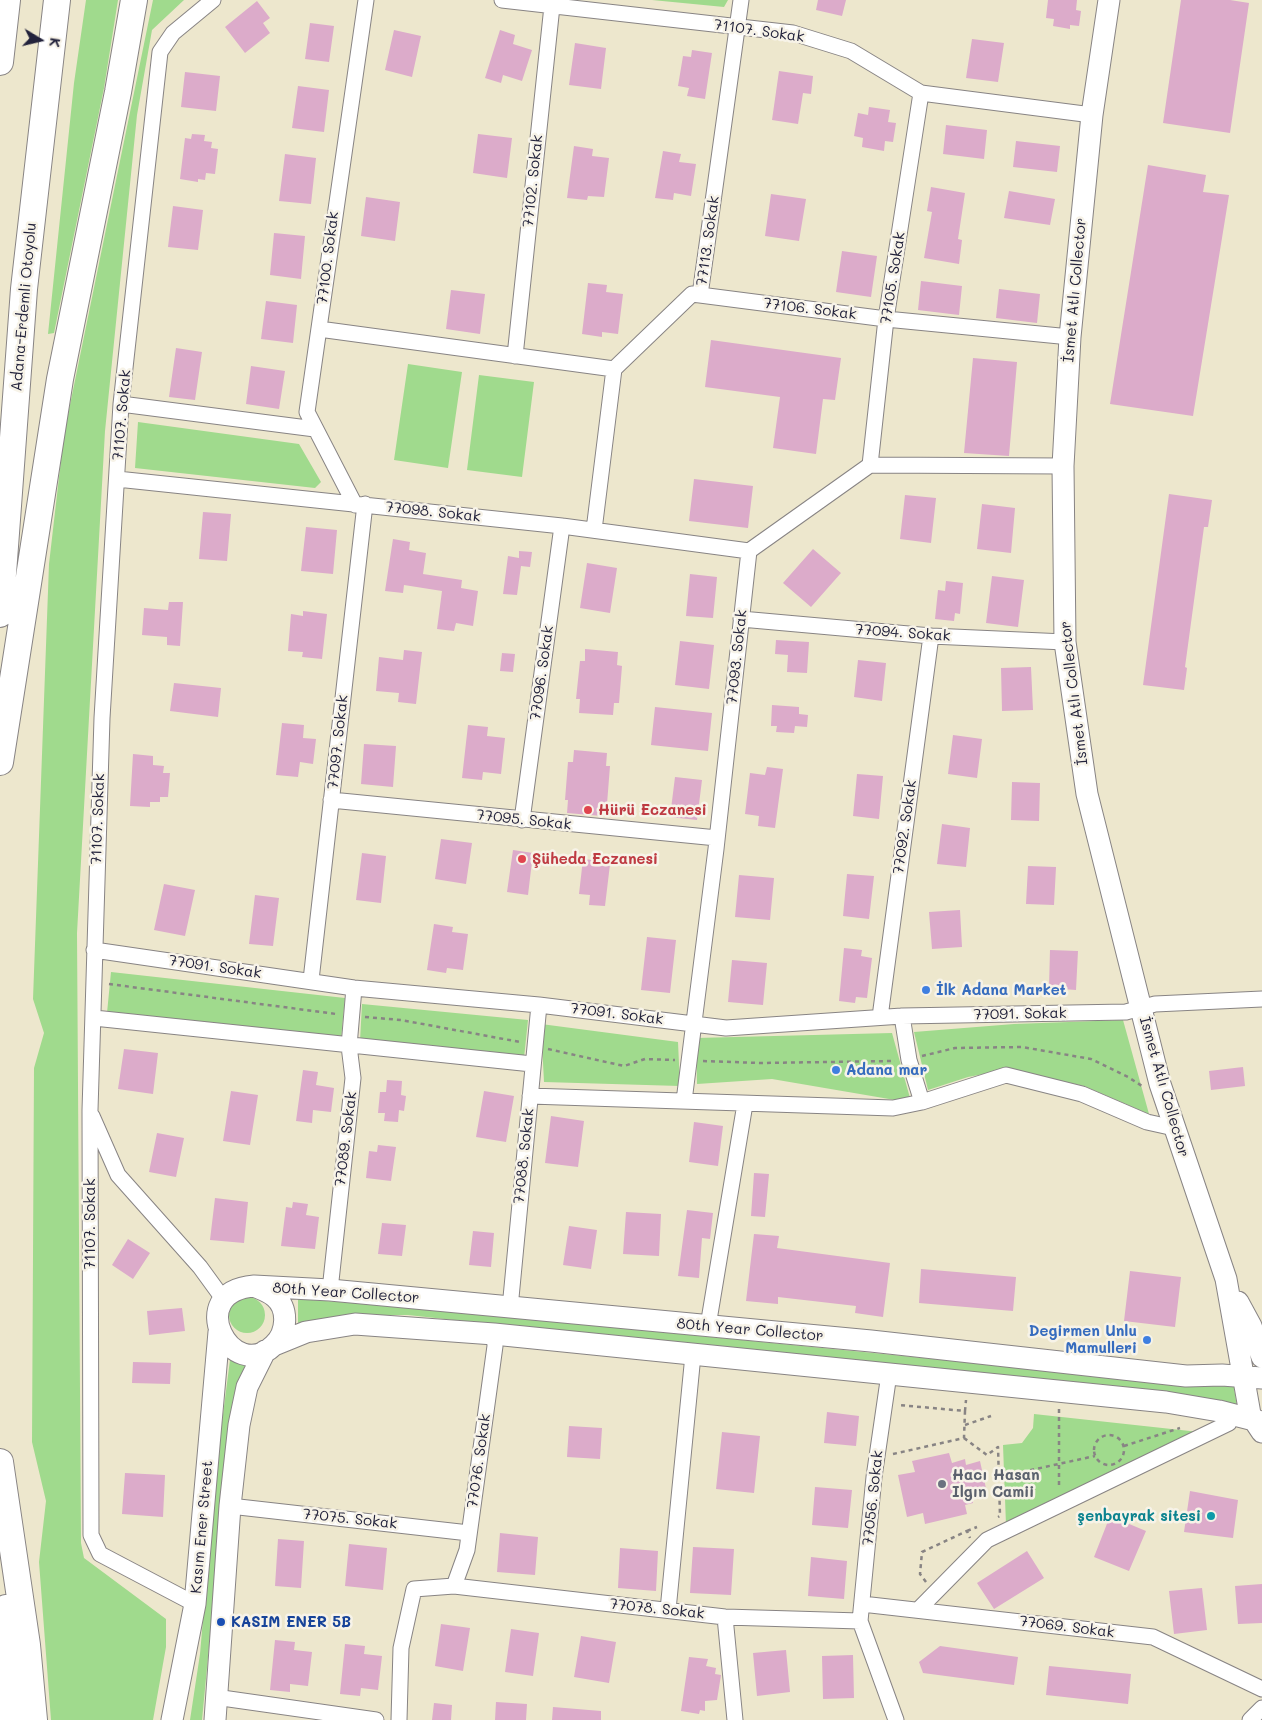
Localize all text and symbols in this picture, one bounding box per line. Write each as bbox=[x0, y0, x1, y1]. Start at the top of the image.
north arrow bbox=[15, 15, 65, 65]
street label: 71107. Sokak bbox=[713, 16, 805, 46]
text: K bbox=[45, 36, 65, 48]
street label: 77102. Sokak bbox=[519, 134, 547, 228]
street label: 77113. Sokak bbox=[693, 195, 723, 287]
street label: 77100. Sokak bbox=[313, 210, 343, 306]
street label: İsmet Atlı Collector bbox=[1060, 217, 1090, 363]
street label: Adana-Erdemli Otoyolu bbox=[8, 222, 40, 392]
street label: 77105. Sokak bbox=[877, 231, 909, 325]
street label: 77106. Sokak bbox=[762, 294, 858, 324]
street label: 71107. Sokak bbox=[109, 369, 135, 461]
street label: 77098. Sokak bbox=[384, 498, 482, 526]
street label: 77093. Sokak bbox=[723, 609, 751, 705]
street label: İsmet Atlı Collector bbox=[1056, 620, 1092, 766]
street label: 77094. Sokak bbox=[855, 621, 951, 645]
street label: 77096. Sokak bbox=[526, 624, 558, 722]
street label: 77097. Sokak bbox=[324, 694, 352, 790]
street label: 71107. Sokak bbox=[87, 773, 109, 865]
street label: 77092. Sokak bbox=[889, 779, 921, 875]
place label: Hürü Eczanesi bbox=[598, 801, 707, 819]
marker: Hürü Eczanesi bbox=[582, 804, 594, 816]
street label: 77095. Sokak bbox=[476, 806, 572, 834]
place label: Şüheda Eczanesi bbox=[532, 850, 658, 868]
marker: Şüheda Eczanesi bbox=[516, 853, 528, 865]
street label: 77091. Sokak bbox=[168, 952, 262, 982]
place label: İlk Adana Market bbox=[936, 981, 1066, 999]
marker: İlk Adana Market bbox=[920, 984, 932, 996]
street label: 77091. Sokak bbox=[570, 999, 664, 1029]
street label: 77091. Sokak bbox=[973, 1004, 1067, 1024]
street label: İsmet Atlı Collector bbox=[1135, 1015, 1193, 1159]
place label: Adana mar bbox=[846, 1061, 927, 1079]
marker: Adana mar bbox=[830, 1064, 842, 1076]
street label: 77089. Sokak bbox=[331, 1090, 361, 1188]
street label: 77088. Sokak bbox=[510, 1107, 538, 1205]
street label: 71107. Sokak bbox=[81, 1178, 99, 1270]
street label: 80th Year Collector bbox=[272, 1279, 420, 1307]
street label: 80th Year Collector bbox=[676, 1315, 824, 1345]
place label: Degirmen Unlu Mamulleri bbox=[1029, 1322, 1137, 1357]
marker: Degirmen Unlu Mamulleri bbox=[1141, 1334, 1153, 1346]
street label: 77076. Sokak bbox=[463, 1413, 495, 1509]
street label: 77056. Sokak bbox=[859, 1450, 887, 1546]
street label: Kasım Ener Street bbox=[187, 1460, 217, 1594]
place label: Hacı Hasan Ilgın Camii bbox=[952, 1466, 1040, 1501]
marker: Hacı Hasan Ilgın Camii bbox=[936, 1478, 948, 1490]
street label: 77075. Sokak bbox=[302, 1505, 398, 1533]
place label: şenbayrak sitesi bbox=[1077, 1507, 1201, 1525]
marker: şenbayrak sitesi bbox=[1205, 1510, 1217, 1522]
street label: 77078. Sokak bbox=[609, 1595, 705, 1623]
street label: 77069. Sokak bbox=[1018, 1612, 1116, 1642]
place label: KASIM ENER 5B bbox=[231, 1613, 351, 1631]
marker: KASIM ENER 5B bbox=[215, 1616, 227, 1628]

